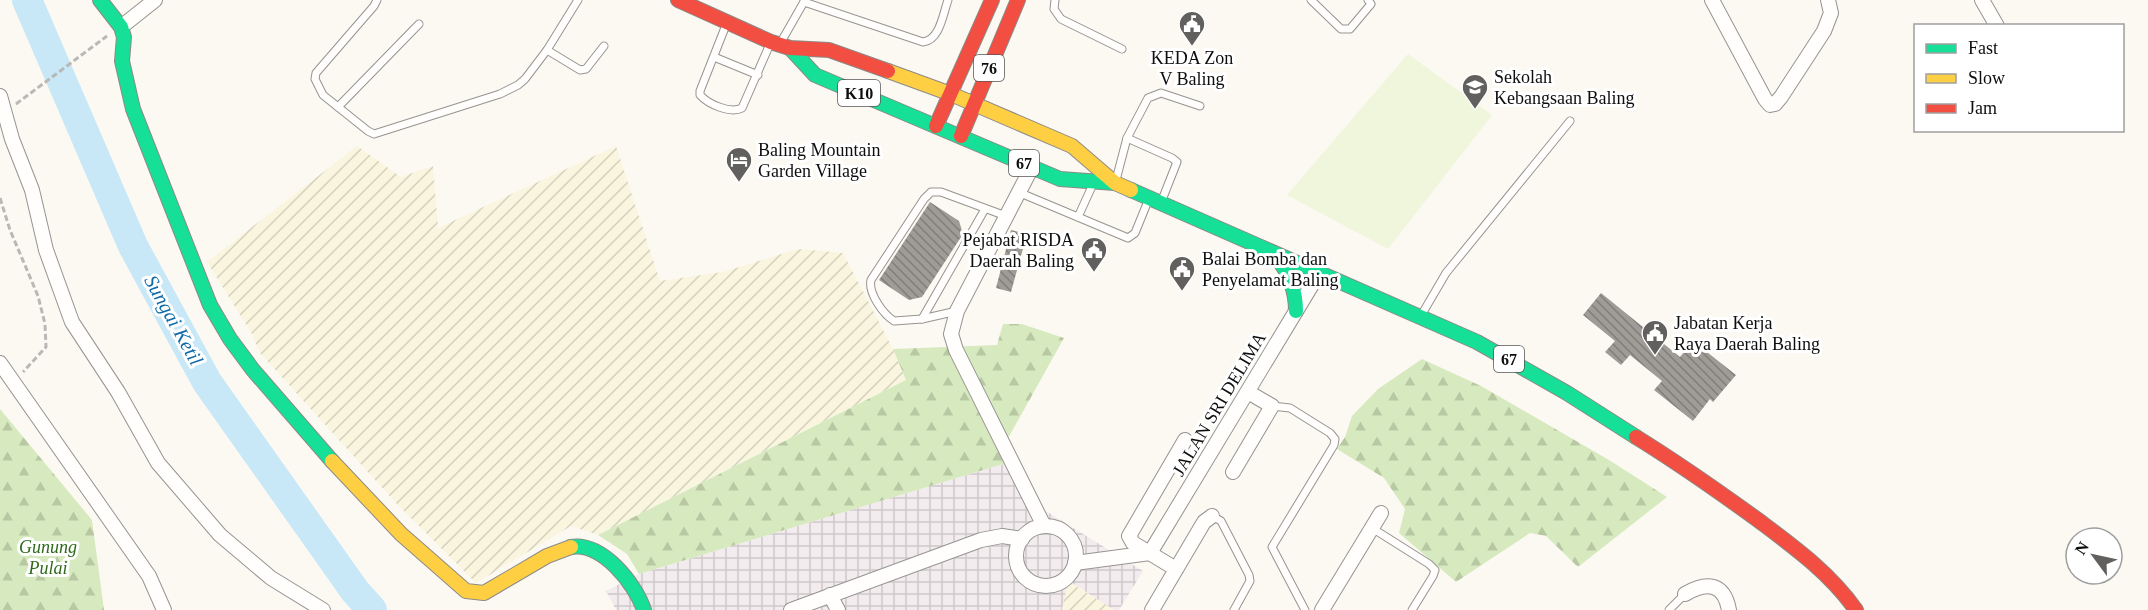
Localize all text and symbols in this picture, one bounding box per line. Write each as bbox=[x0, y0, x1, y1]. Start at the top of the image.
public building icon: KEDA Zon V Baling bbox=[1177, 9, 1207, 47]
legend bbox=[1914, 24, 2124, 132]
text: Fast bbox=[1968, 38, 1998, 58]
place label: KEDA Zon V Baling bbox=[1151, 48, 1233, 89]
road number: 76 bbox=[974, 55, 1004, 81]
place label: Sekolah Kebangsaan Baling bbox=[1494, 67, 1634, 108]
text: Slow bbox=[1968, 68, 2005, 88]
school or university icon: Sekolah Kebangsaan Baling bbox=[1460, 72, 1490, 110]
road number: K10 bbox=[838, 80, 880, 106]
text: Jam bbox=[1968, 98, 1997, 118]
place label: Baling Mountain Garden Village bbox=[758, 140, 881, 181]
hotel icon: Baling Mountain Garden Village bbox=[724, 145, 754, 183]
road number: 67 bbox=[1009, 150, 1039, 176]
place label: Pejabat RISDA Daerah Baling bbox=[963, 230, 1074, 271]
public building icon: Pejabat RISDA Daerah Baling bbox=[1079, 235, 1109, 273]
place label: Balai Bomba dan Penyelamat Baling bbox=[1202, 249, 1338, 290]
public building icon: Balai Bomba dan Penyelamat Baling bbox=[1167, 254, 1197, 292]
water label: Sungai Ketil bbox=[139, 271, 208, 370]
place label: Jabatan Kerja Raya Daerah Baling bbox=[1674, 313, 1820, 354]
public building icon: Jabatan Kerja Raya Daerah Baling bbox=[1640, 318, 1670, 356]
street label: JALAN SRI DELIMA bbox=[1168, 329, 1270, 479]
road number: 67 bbox=[1494, 346, 1524, 372]
north arrow bbox=[2064, 526, 2124, 586]
park label: Gunung Pulai bbox=[19, 537, 77, 578]
text: N bbox=[2072, 538, 2092, 558]

